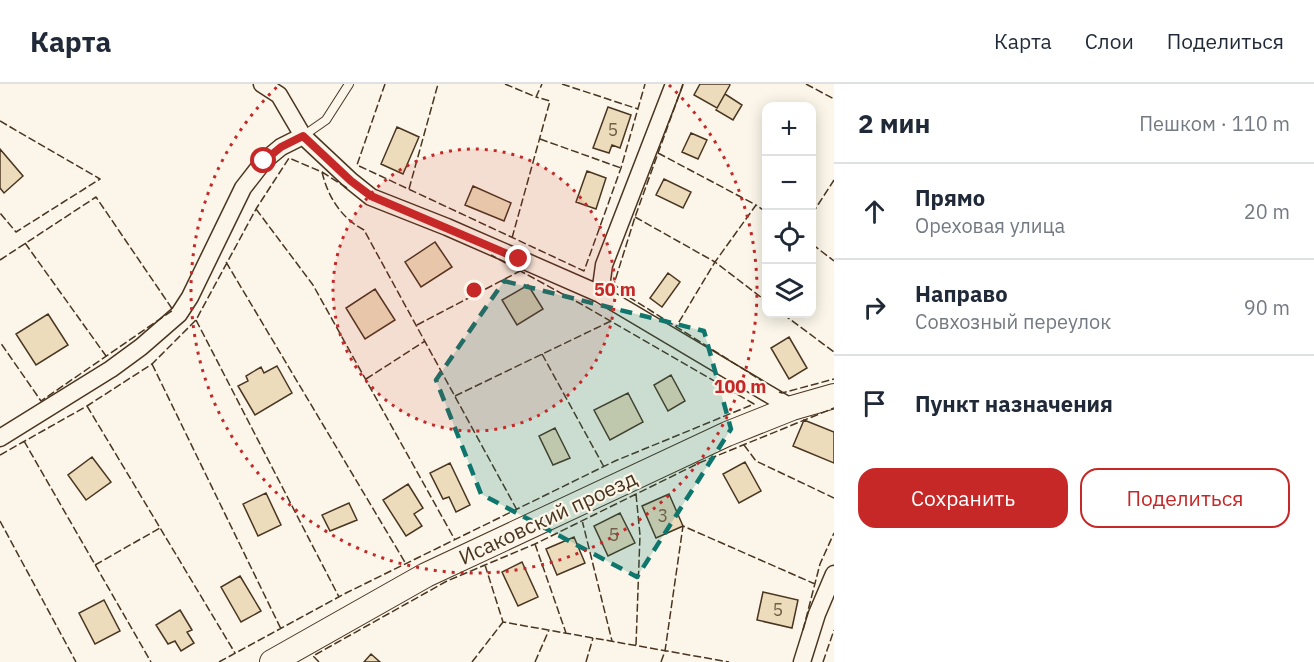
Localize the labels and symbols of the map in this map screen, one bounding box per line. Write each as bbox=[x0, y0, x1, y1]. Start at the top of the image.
house number: 5 bbox=[608, 118, 618, 141]
route start bbox=[250, 147, 276, 173]
route end bbox=[505, 245, 531, 271]
text: 50 m bbox=[594, 278, 636, 301]
centre of rings bbox=[464, 280, 484, 300]
text: 100 m bbox=[714, 375, 766, 398]
street label: Исаковский проезд bbox=[454, 463, 641, 571]
house number: 3 bbox=[658, 504, 668, 527]
house number: 5 bbox=[609, 523, 619, 546]
house number: 5 bbox=[773, 598, 783, 621]

